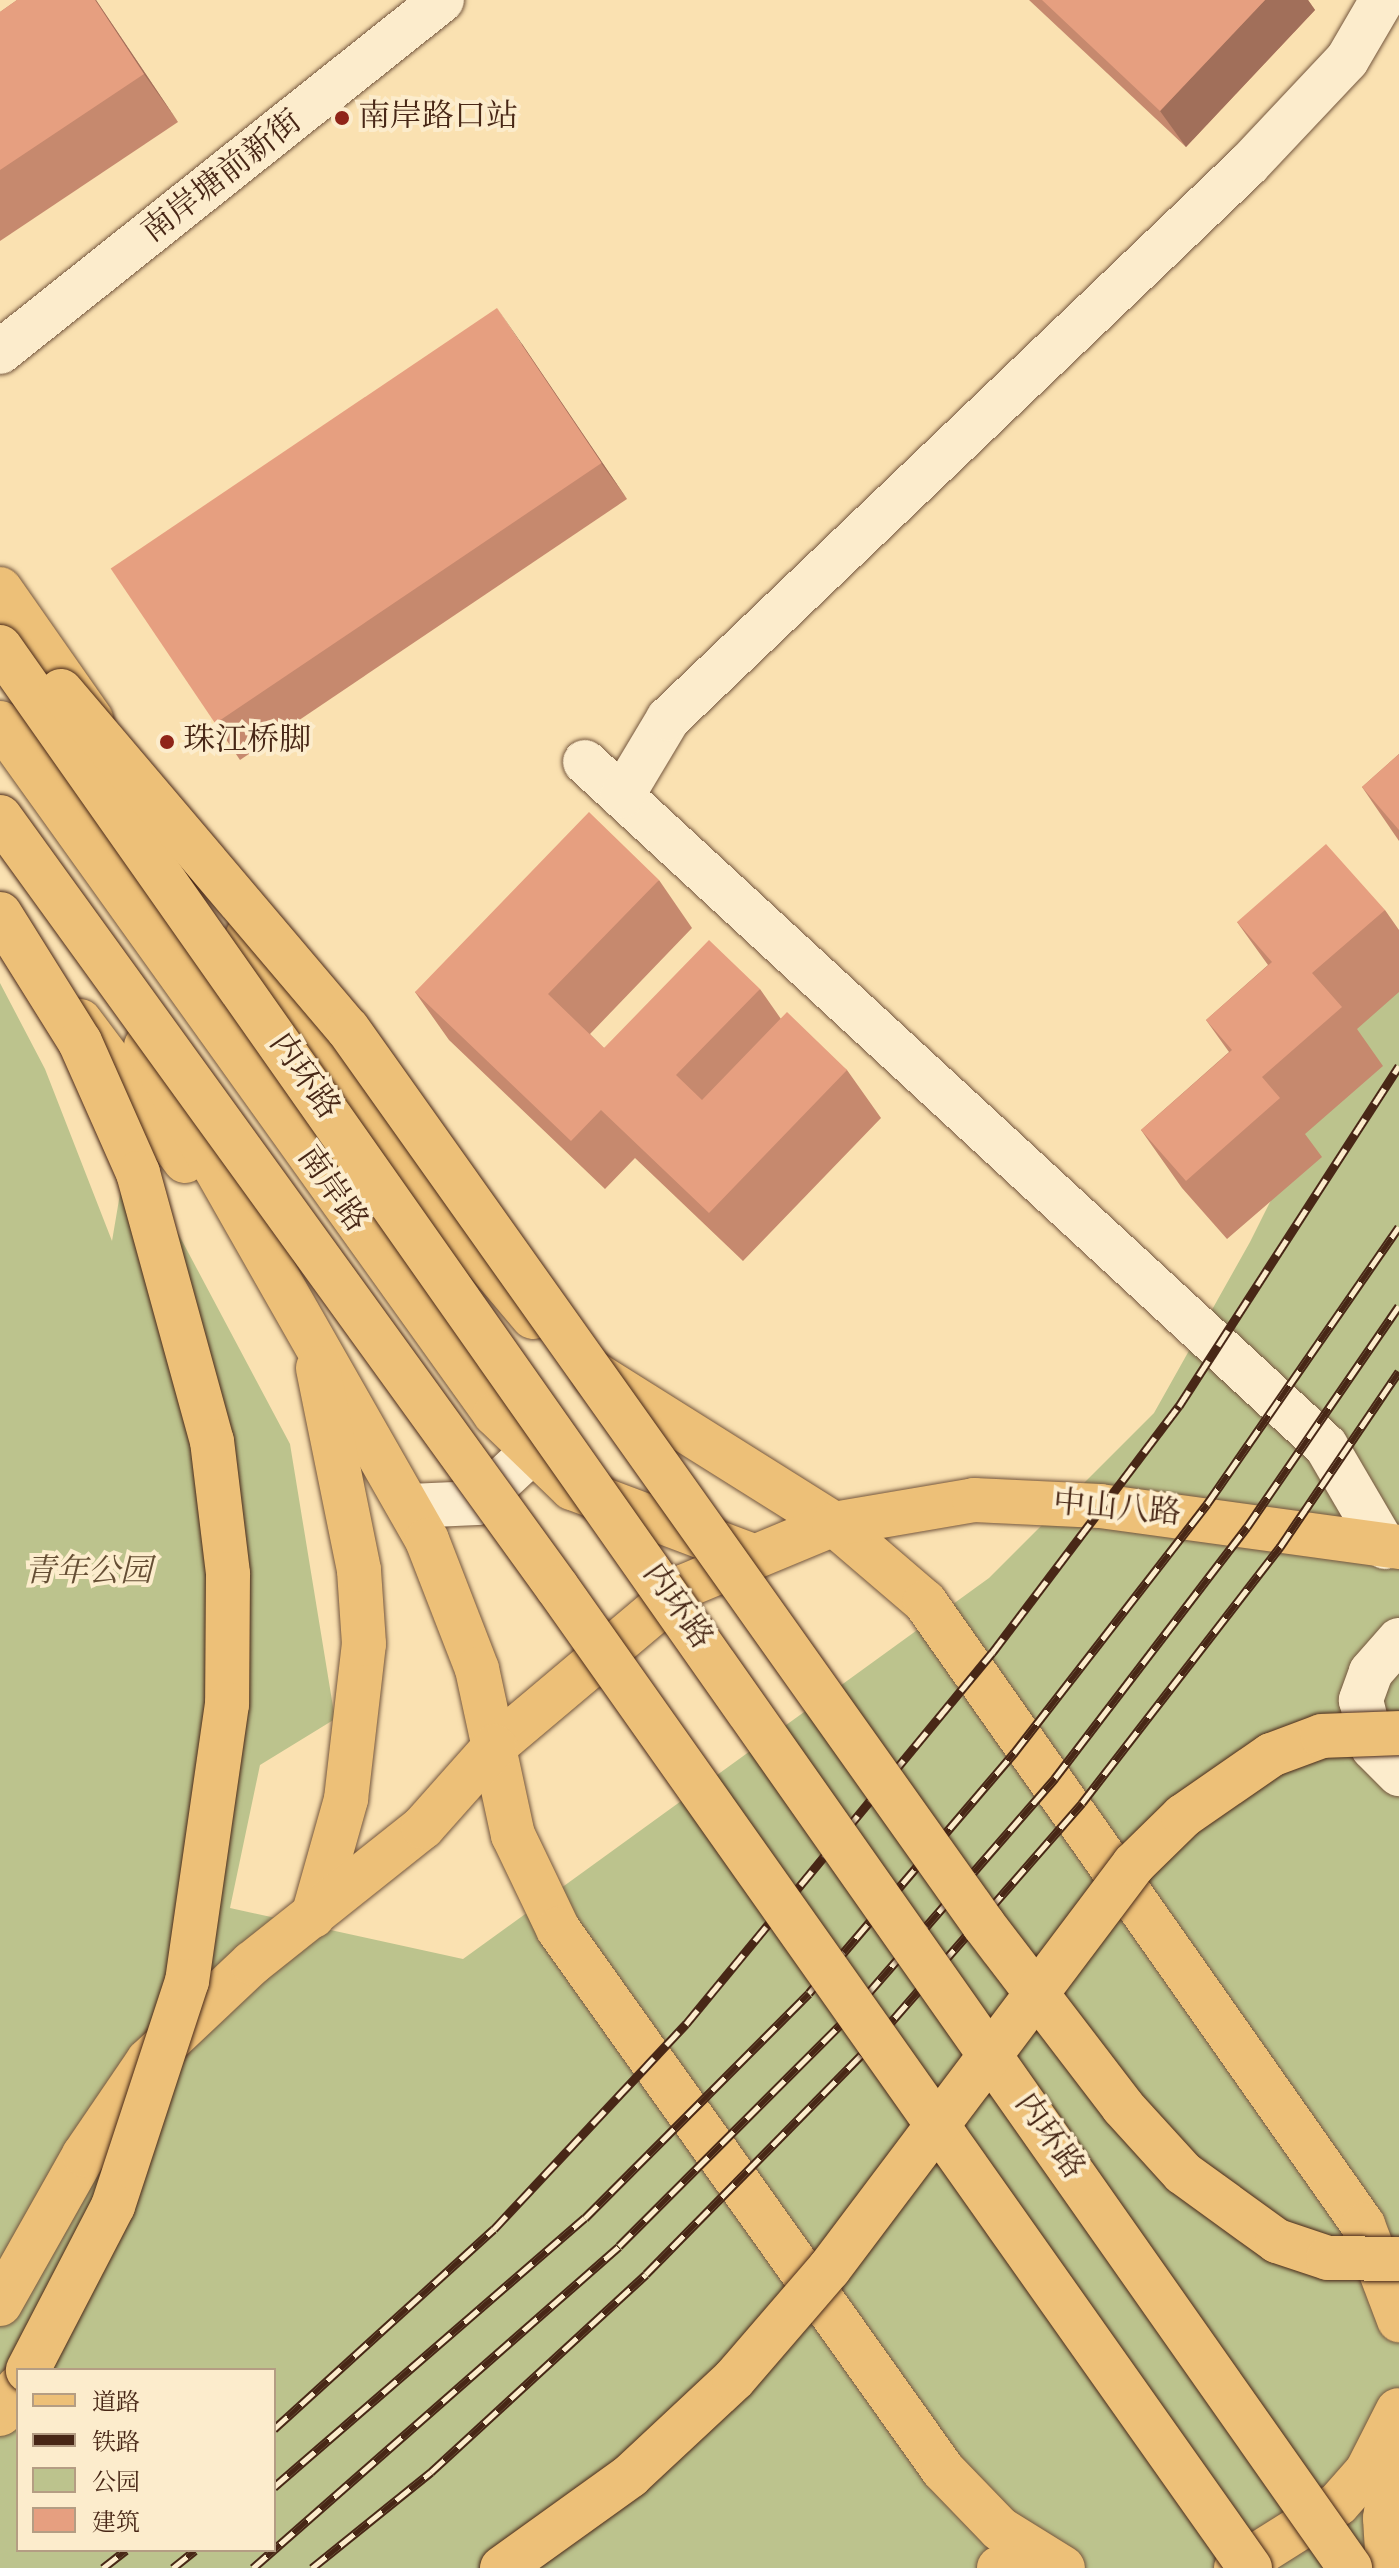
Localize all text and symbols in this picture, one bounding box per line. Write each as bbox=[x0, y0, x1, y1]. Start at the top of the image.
place label: 南岸路口站 bbox=[358, 99, 518, 137]
street label: 南岸塘前新街 bbox=[136, 104, 310, 252]
marker: 南岸路口站 bbox=[333, 109, 351, 127]
place label: 珠江桥脚 bbox=[183, 723, 311, 761]
marker: 珠江桥脚 bbox=[158, 733, 176, 751]
street label: 内环路 bbox=[260, 1027, 346, 1127]
street label: 南岸路 bbox=[288, 1140, 374, 1240]
street label: 中山八路 bbox=[1052, 1485, 1182, 1535]
park label: 青年公园 bbox=[24, 1554, 152, 1592]
street label: 内环路 bbox=[633, 1557, 719, 1657]
street label: 内环路 bbox=[1005, 2087, 1091, 2187]
legend bbox=[16, 2368, 276, 2552]
text: 道路 bbox=[92, 2392, 140, 2416]
text: 铁路 bbox=[92, 2432, 140, 2456]
text: 公园 bbox=[92, 2472, 140, 2496]
text: 建筑 bbox=[92, 2512, 140, 2536]

